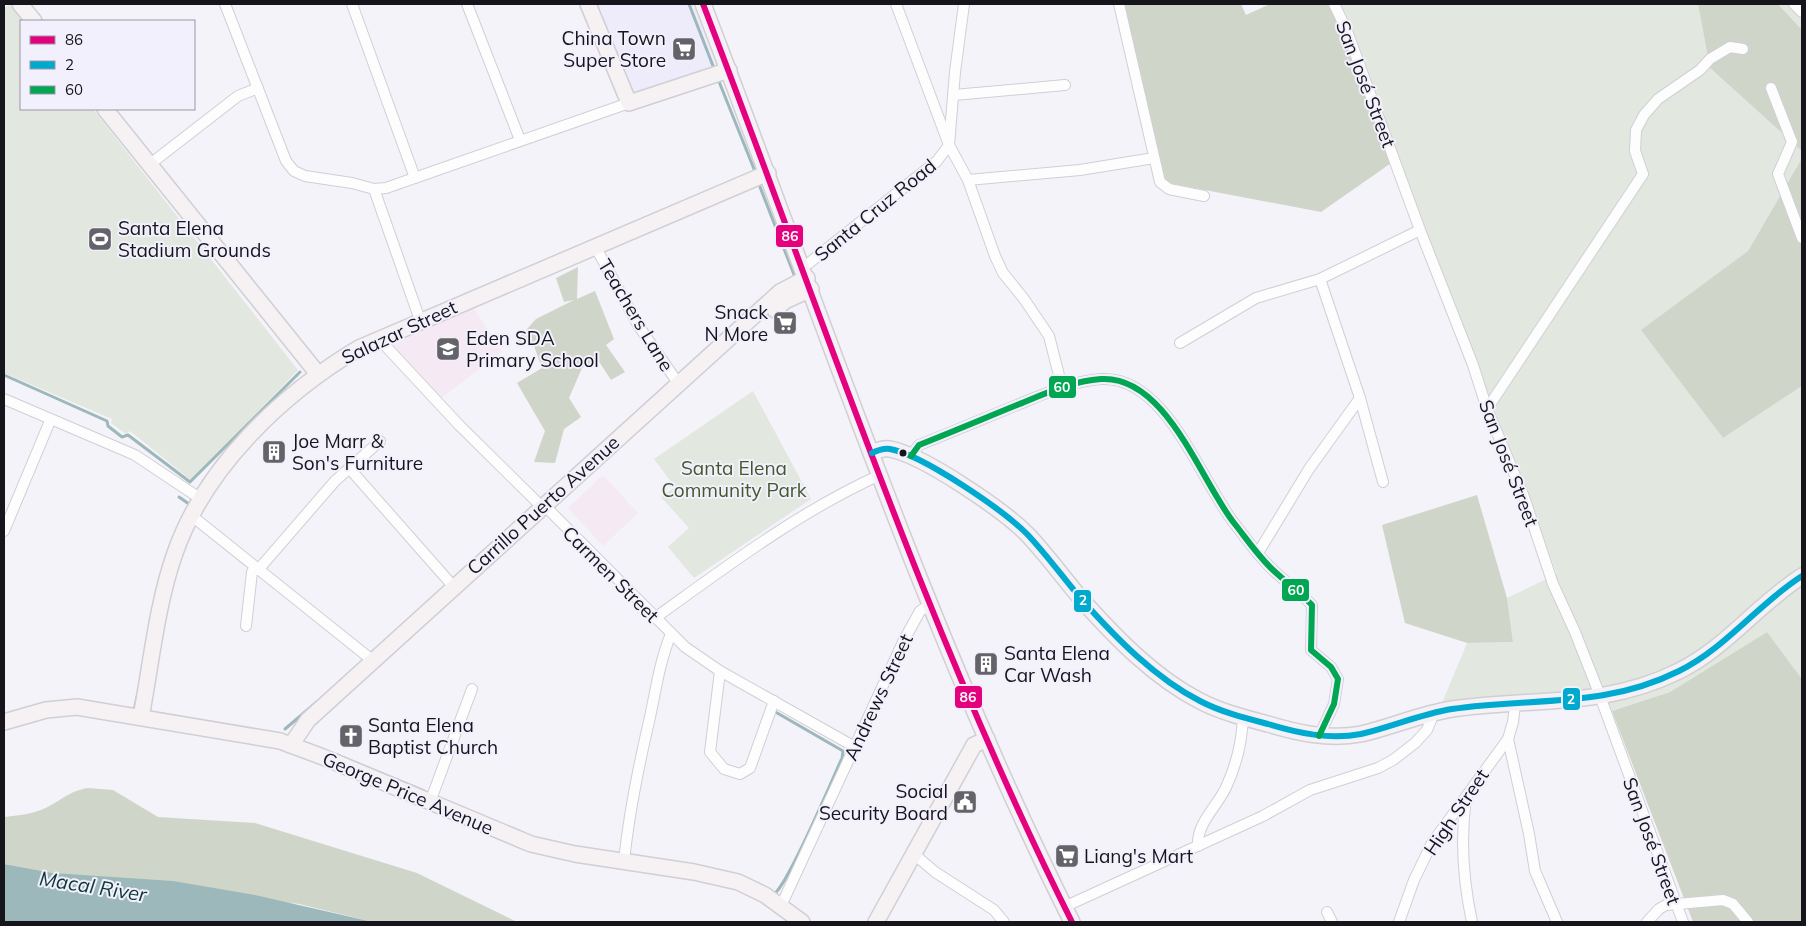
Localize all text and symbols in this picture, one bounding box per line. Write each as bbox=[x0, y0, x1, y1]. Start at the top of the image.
street label: San José Street bbox=[1331, 17, 1401, 151]
legend bbox=[20, 20, 195, 110]
place label: China Town Super Store bbox=[561, 26, 666, 72]
text: 86 bbox=[65, 30, 83, 49]
supermarket icon: China Town Super Store bbox=[671, 36, 697, 62]
text: 2 bbox=[65, 55, 74, 74]
text: 60 bbox=[65, 80, 83, 99]
street label: Santa Cruz Road bbox=[809, 154, 941, 266]
place label: Santa Elena Stadium Grounds bbox=[118, 216, 271, 262]
line badge: 86 bbox=[775, 224, 804, 248]
sports icon: Santa Elena Stadium Grounds bbox=[87, 226, 113, 252]
text: 86 bbox=[782, 227, 798, 245]
street label: Teachers Lane bbox=[593, 254, 679, 376]
street label: Salazar Street bbox=[337, 295, 461, 369]
place label: Snack N More bbox=[705, 300, 768, 346]
supermarket icon: Snack N More bbox=[772, 310, 798, 336]
place label: Eden SDA Primary School bbox=[466, 326, 599, 372]
school or university icon: Eden SDA Primary School bbox=[435, 336, 461, 362]
line badge: 60 bbox=[1048, 375, 1077, 399]
text: 60 bbox=[1054, 378, 1070, 396]
street label: San José Street bbox=[1474, 396, 1544, 530]
place label: Joe Marr & Son's Furniture bbox=[292, 429, 423, 475]
street label: Carrillo Puerto Avenue bbox=[462, 430, 624, 580]
building icon: Joe Marr & Son's Furniture bbox=[261, 439, 287, 465]
unlabelled marker bbox=[898, 448, 908, 458]
park label: Santa Elena Community Park bbox=[662, 456, 807, 502]
street label: Carmen Street bbox=[558, 521, 665, 628]
line badge: 60 bbox=[1281, 578, 1310, 602]
text: 60 bbox=[1288, 581, 1304, 599]
line badge: 2 bbox=[1073, 589, 1092, 613]
text: 2 bbox=[1079, 591, 1087, 609]
street label: Andrews Street bbox=[838, 630, 918, 764]
place label: Santa Elena Car Wash bbox=[1004, 641, 1110, 687]
building icon: Santa Elena Car Wash bbox=[973, 651, 999, 677]
line badge: 86 bbox=[954, 685, 983, 709]
line badge: 2 bbox=[1562, 687, 1581, 711]
text: 86 bbox=[960, 688, 976, 706]
text: 2 bbox=[1567, 690, 1575, 708]
place label: Santa Elena Baptist Church bbox=[368, 713, 498, 759]
church icon: Santa Elena Baptist Church bbox=[338, 723, 364, 749]
street label: George Price Avenue bbox=[319, 746, 497, 840]
street label: High Street bbox=[1418, 764, 1494, 860]
street label: San José Street bbox=[1618, 774, 1686, 908]
place label: Social Security Board bbox=[819, 779, 948, 825]
public building icon: Social Security Board bbox=[952, 789, 978, 815]
supermarket icon: Liang's Mart bbox=[1054, 843, 1080, 869]
place label: Liang's Mart bbox=[1084, 844, 1194, 868]
water label: Macal River bbox=[38, 865, 149, 907]

